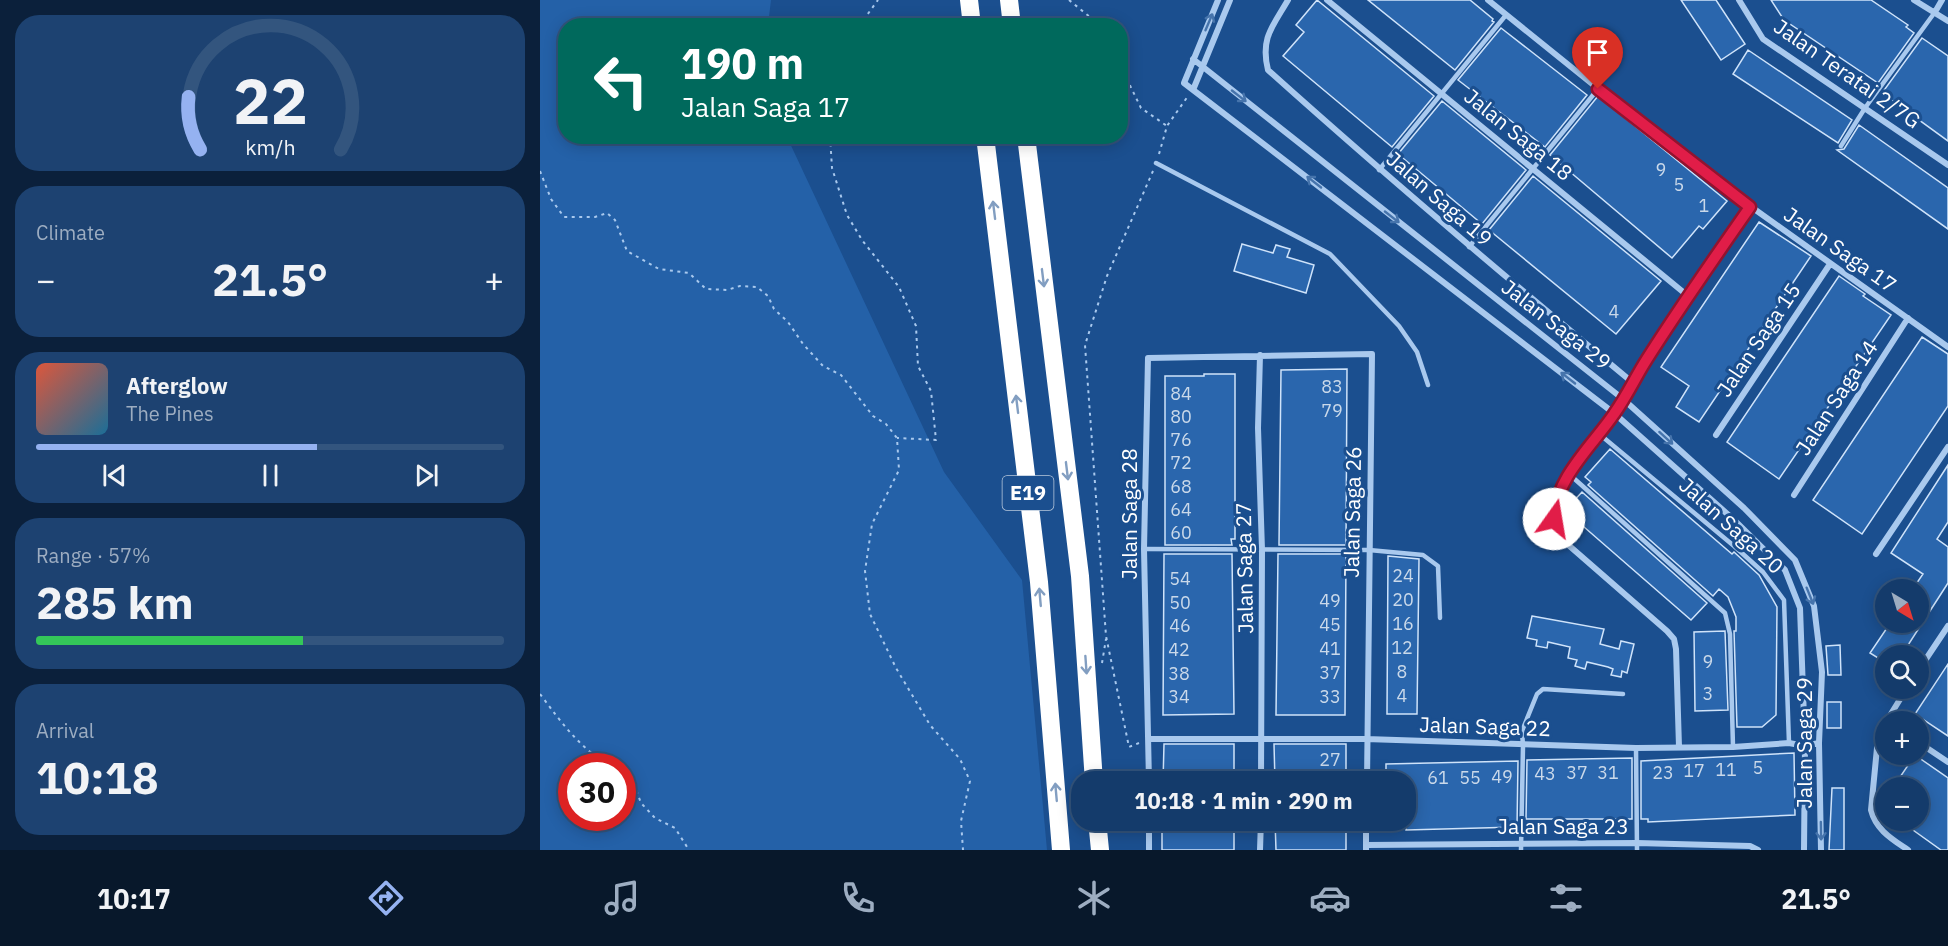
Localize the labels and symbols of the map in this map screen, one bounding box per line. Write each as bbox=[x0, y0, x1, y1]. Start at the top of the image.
street label: Jalan Teratai 2/7G bbox=[1769, 12, 1927, 134]
one-way arrow bbox=[1204, 13, 1215, 32]
pin bbox=[1572, 27, 1623, 89]
street label: Jalan Saga 18 bbox=[1459, 82, 1579, 186]
one-way arrow bbox=[1231, 89, 1247, 102]
street label: Jalan Saga 19 bbox=[1381, 145, 1498, 252]
house number: 9 bbox=[1656, 158, 1666, 181]
house number: 5 bbox=[1674, 173, 1684, 196]
one-way arrow bbox=[1306, 176, 1322, 189]
house number: 1 bbox=[1699, 194, 1709, 217]
street label: Jalan Saga 17 bbox=[1779, 200, 1902, 298]
one-way arrow bbox=[988, 201, 999, 221]
one-way arrow bbox=[1384, 210, 1400, 223]
one-way arrow bbox=[1038, 268, 1049, 287]
street label: Jalan Saga 29 bbox=[1496, 273, 1617, 376]
street label: Jalan Saga 15 bbox=[1710, 277, 1807, 402]
house number: 4 bbox=[1609, 300, 1620, 323]
street label: Jalan Saga 14 bbox=[1789, 335, 1884, 460]
one-way arrow bbox=[1561, 372, 1577, 384]
house number: 83 bbox=[1321, 375, 1343, 398]
house number: 84 bbox=[1170, 382, 1192, 405]
one-way arrow bbox=[1011, 394, 1022, 414]
house number: 79 bbox=[1321, 399, 1343, 422]
house number: 80 bbox=[1170, 405, 1192, 428]
house number: 76 bbox=[1170, 428, 1192, 451]
one-way arrow bbox=[1658, 431, 1673, 445]
street label: Jalan Saga 26 bbox=[1337, 446, 1367, 578]
street label: Jalan Saga 28 bbox=[1115, 448, 1143, 580]
house number: 72 bbox=[1170, 451, 1192, 474]
one-way arrow bbox=[1062, 461, 1073, 481]
street label: Jalan Saga 20 bbox=[1673, 471, 1790, 580]
house number: 68 bbox=[1170, 475, 1192, 498]
road number: E19 bbox=[1002, 476, 1054, 510]
position arrow bbox=[1522, 487, 1586, 551]
house number: 64 bbox=[1170, 498, 1192, 521]
street label: Jalan Saga 27 bbox=[1229, 502, 1259, 634]
house number: 60 bbox=[1170, 521, 1192, 544]
house number: 24 bbox=[1392, 564, 1414, 587]
house number: 54 bbox=[1169, 567, 1191, 590]
north arrow bbox=[1875, 579, 1929, 633]
one-way arrow bbox=[1805, 586, 1816, 605]
one-way arrow bbox=[1034, 588, 1045, 608]
house number: 20 bbox=[1392, 588, 1414, 611]
house number: 49 bbox=[1319, 589, 1341, 612]
house number: 50 bbox=[1169, 591, 1191, 614]
house number: 16 bbox=[1392, 612, 1414, 635]
house number: 45 bbox=[1319, 613, 1341, 636]
house number: 46 bbox=[1169, 614, 1191, 637]
house number: 12 bbox=[1391, 636, 1413, 659]
house number: 41 bbox=[1319, 637, 1341, 660]
house number: 42 bbox=[1168, 638, 1190, 661]
house number: 9 bbox=[1703, 650, 1713, 673]
one-way arrow bbox=[1081, 655, 1092, 675]
house number: 8 bbox=[1397, 660, 1407, 683]
house number: 37 bbox=[1319, 661, 1341, 684]
house number: 38 bbox=[1168, 662, 1190, 685]
street label: Jalan Saga 29 bbox=[1790, 677, 1818, 809]
house number: 3 bbox=[1703, 682, 1713, 705]
house number: 4 bbox=[1397, 684, 1408, 707]
house number: 34 bbox=[1168, 685, 1190, 708]
house number: 33 bbox=[1319, 685, 1341, 708]
street label: Jalan Saga 22 bbox=[1419, 710, 1551, 742]
house number: 27 bbox=[1319, 748, 1341, 771]
speed limit sign: 30 bbox=[558, 753, 636, 831]
house number: 5 bbox=[1753, 756, 1763, 779]
house number: 11 bbox=[1715, 758, 1737, 781]
house number: 17 bbox=[1683, 759, 1705, 782]
house number: 37 bbox=[1566, 761, 1588, 784]
house number: 31 bbox=[1597, 761, 1619, 784]
house number: 23 bbox=[1652, 761, 1674, 784]
house number: 43 bbox=[1534, 762, 1556, 785]
house number: 49 bbox=[1491, 765, 1513, 788]
house number: 61 bbox=[1427, 766, 1449, 789]
house number: 55 bbox=[1459, 766, 1481, 789]
one-way arrow bbox=[1050, 782, 1061, 802]
street label: Jalan Saga 23 bbox=[1497, 812, 1629, 840]
one-way arrow bbox=[1815, 821, 1827, 841]

